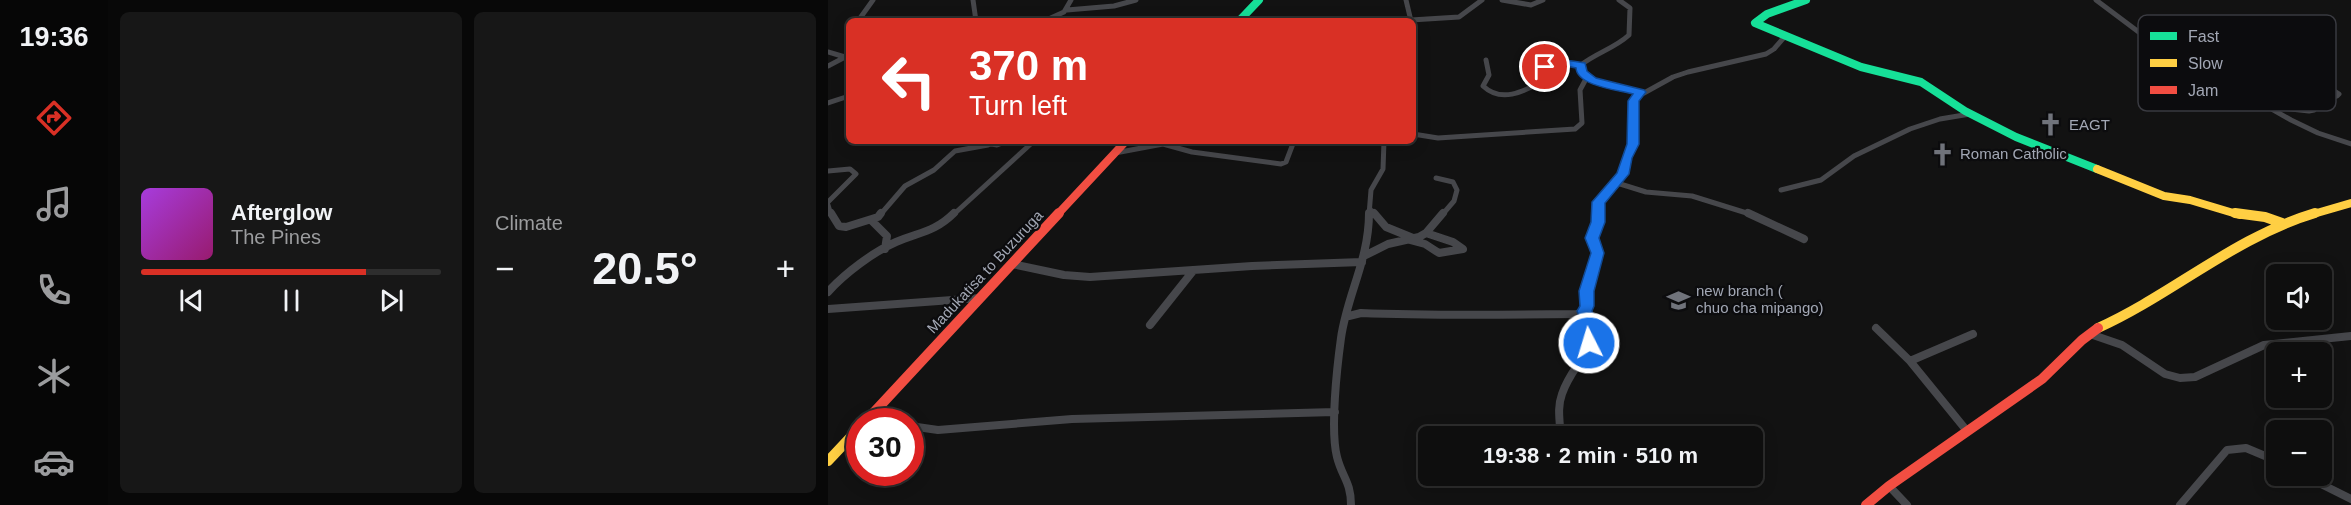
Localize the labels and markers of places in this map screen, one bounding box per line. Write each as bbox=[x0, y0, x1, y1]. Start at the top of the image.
pin bbox=[1519, 41, 1570, 92]
church icon: EAGT bbox=[2038, 112, 2064, 138]
place label: EAGT bbox=[2069, 116, 2110, 133]
church icon: Roman Catholic bbox=[1929, 141, 1955, 167]
place label: Roman Catholic bbox=[1960, 145, 2067, 162]
place label: new branch ( chuo cha mipango) bbox=[1696, 282, 1824, 316]
school or university icon: new branch ( chuo cha mipango) bbox=[1665, 287, 1691, 313]

